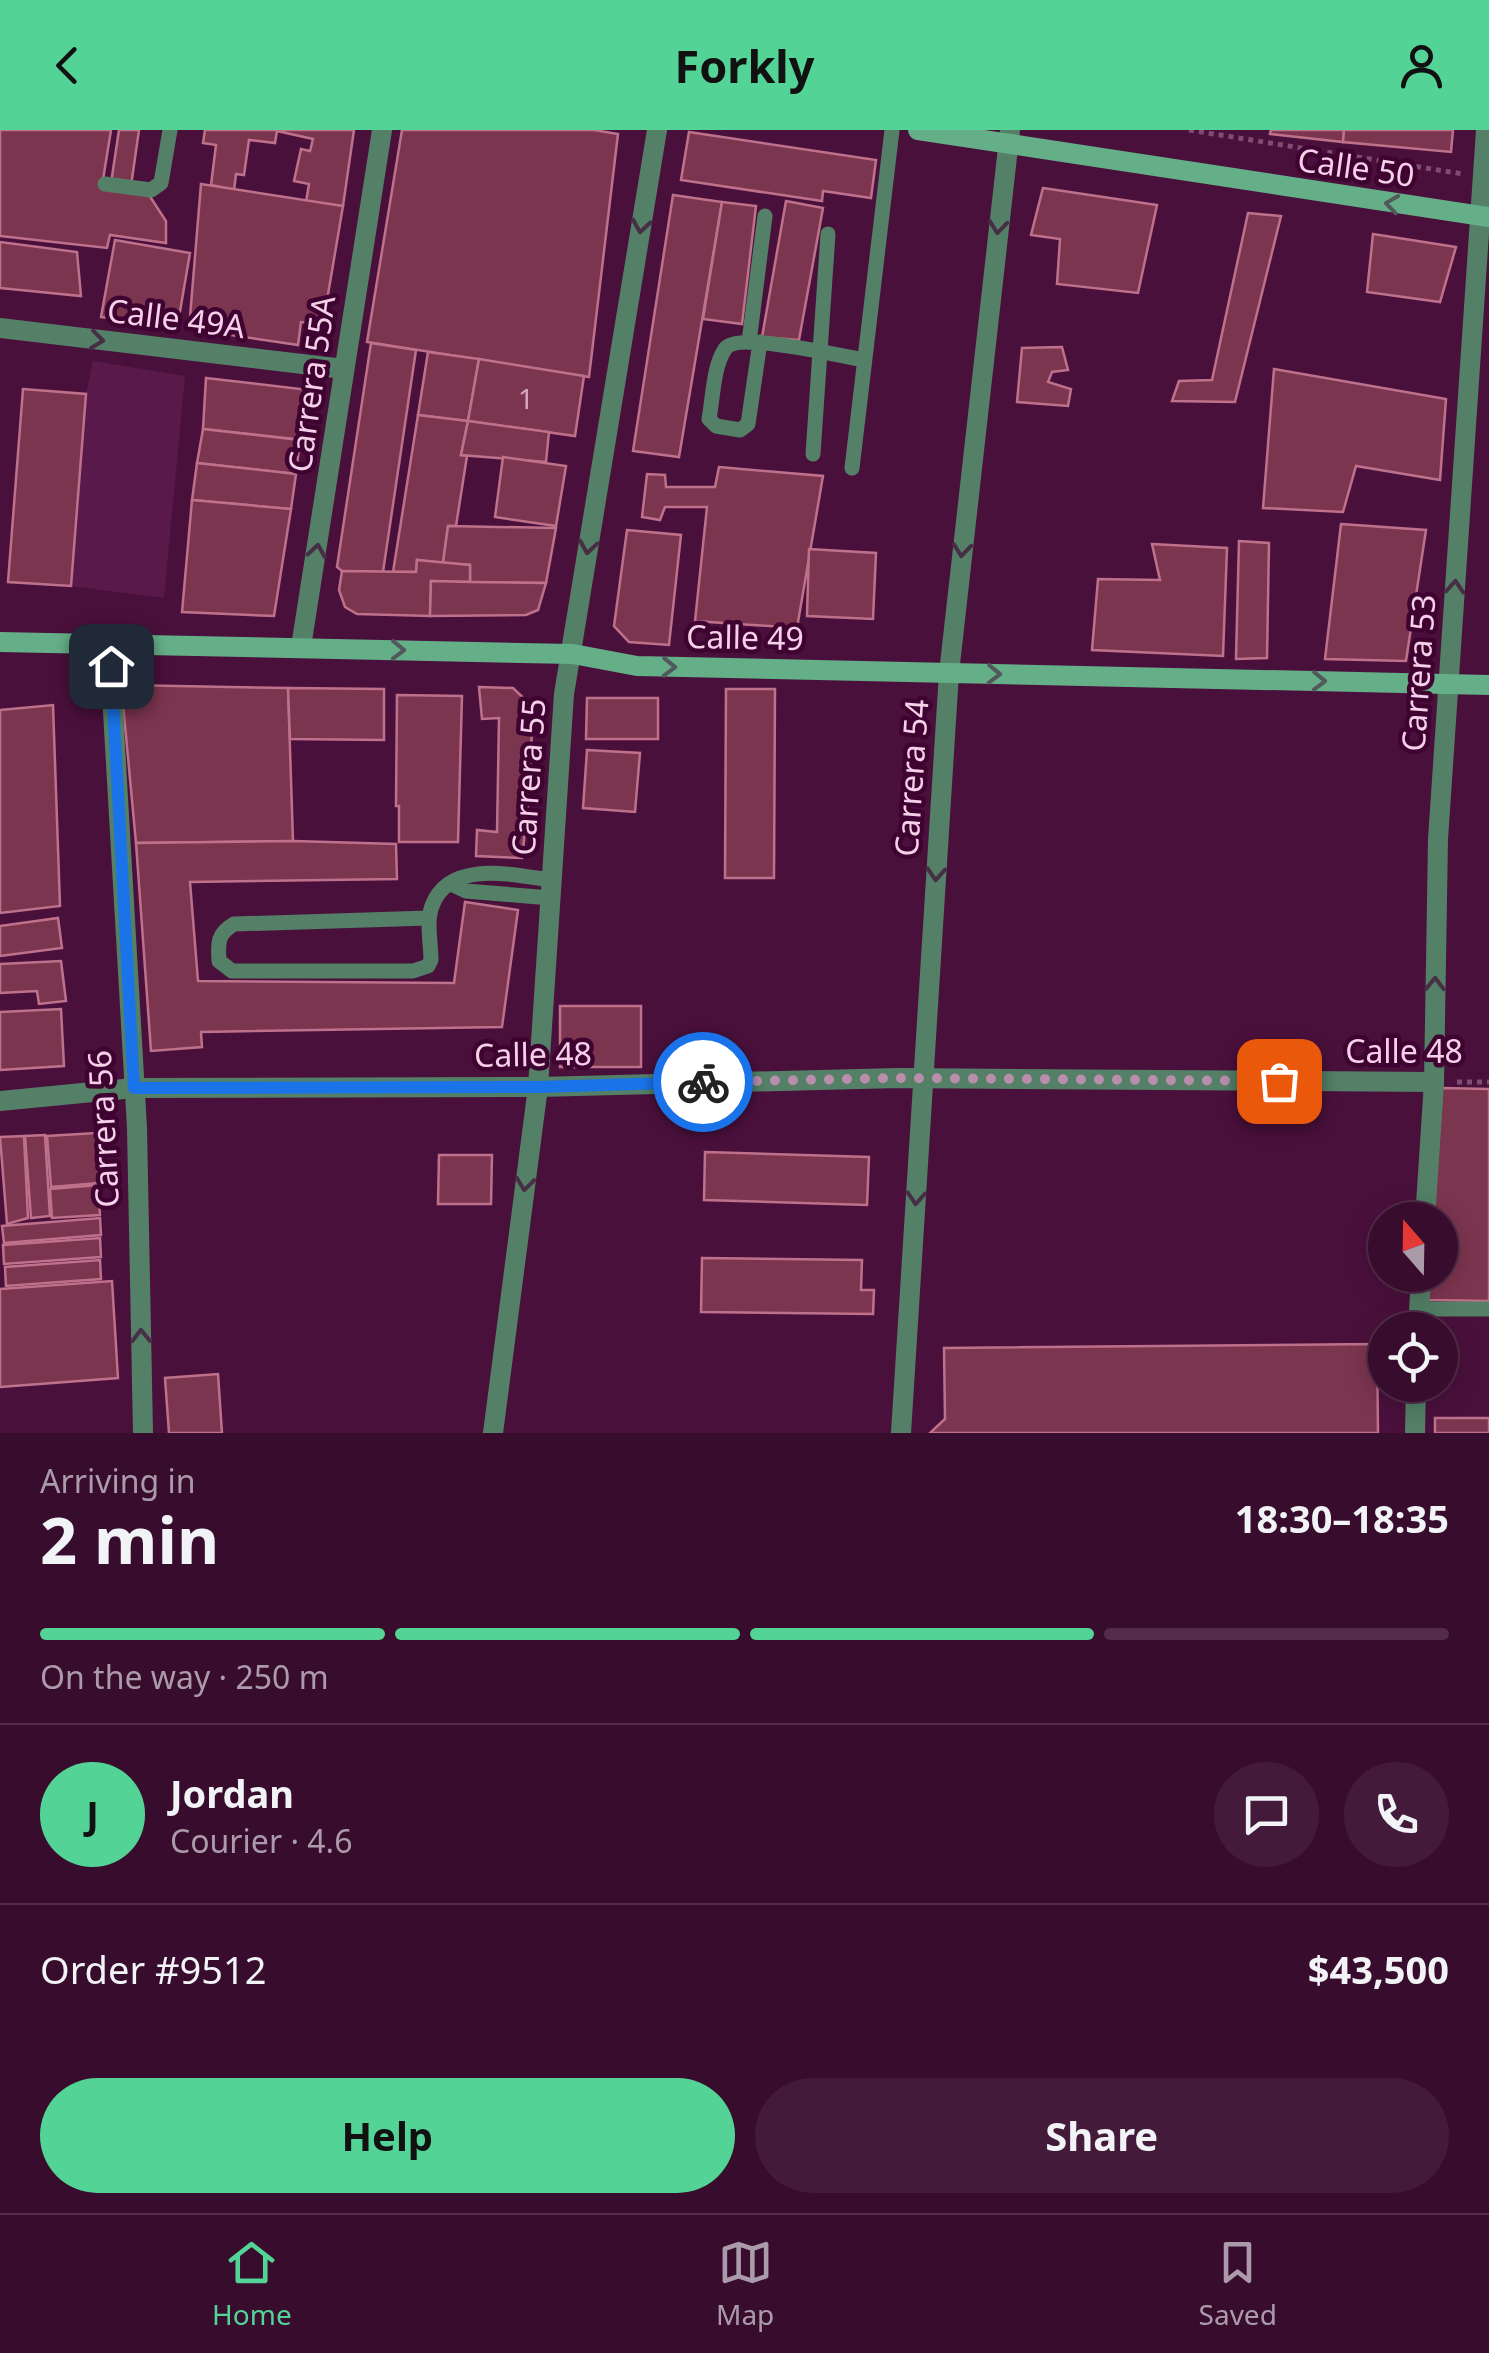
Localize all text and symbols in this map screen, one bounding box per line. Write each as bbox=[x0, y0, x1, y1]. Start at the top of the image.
text: Forkly bbox=[675, 35, 814, 96]
icon: back bbox=[40, 38, 95, 93]
icon: person bbox=[1394, 38, 1449, 93]
street label: Calle 50 bbox=[1295, 137, 1417, 196]
one-way arrow bbox=[1384, 194, 1401, 215]
one-way arrow bbox=[631, 218, 652, 234]
one-way arrow bbox=[988, 219, 1009, 235]
street label: Calle 49A bbox=[105, 288, 248, 347]
street label: Carrera 55A bbox=[277, 292, 344, 475]
one-way arrow bbox=[89, 329, 105, 350]
house number: 1 bbox=[518, 379, 534, 417]
one-way arrow bbox=[578, 539, 599, 555]
one-way arrow bbox=[952, 542, 974, 558]
one-way arrow bbox=[306, 543, 327, 559]
one-way arrow bbox=[1444, 578, 1465, 594]
street label: Carrera 53 bbox=[1391, 593, 1444, 753]
street label: Calle 49 bbox=[686, 614, 804, 659]
pin bbox=[69, 624, 154, 709]
icon: home bbox=[84, 639, 139, 694]
one-way arrow bbox=[391, 639, 407, 660]
one-way arrow bbox=[662, 656, 678, 677]
one-way arrow bbox=[986, 663, 1002, 684]
one-way arrow bbox=[1311, 671, 1327, 692]
street label: Carrera 55 bbox=[501, 697, 554, 857]
street label: Carrera 54 bbox=[884, 698, 937, 858]
one-way arrow bbox=[926, 866, 947, 882]
one-way arrow bbox=[1425, 976, 1446, 992]
street label: Calle 48 bbox=[1345, 1029, 1463, 1072]
street label: Calle 48 bbox=[474, 1031, 592, 1076]
courier bbox=[653, 1032, 753, 1132]
pin bbox=[1237, 1039, 1322, 1124]
street label: Carrera 56 bbox=[77, 1049, 128, 1209]
icon: bag bbox=[1252, 1054, 1307, 1109]
icon: bike bbox=[676, 1055, 731, 1110]
one-way arrow bbox=[515, 1176, 536, 1192]
one-way arrow bbox=[905, 1190, 927, 1206]
north arrow bbox=[1368, 1202, 1458, 1292]
map controls bbox=[1368, 1202, 1458, 1402]
button: locate bbox=[1368, 1312, 1458, 1402]
one-way arrow bbox=[131, 1327, 152, 1343]
text: Arriving in bbox=[40, 1459, 195, 1502]
text: 18:30–18:35 bbox=[1235, 1492, 1449, 1544]
text: 2 min bbox=[40, 1495, 219, 1583]
text: On the way · 250 m bbox=[40, 1655, 329, 1698]
button: chat bbox=[1214, 1762, 1319, 1867]
button: phone bbox=[1344, 1762, 1449, 1867]
text: Jordan bbox=[170, 1767, 294, 1819]
text: J bbox=[86, 1788, 99, 1840]
text: Courier · 4.6 bbox=[170, 1819, 353, 1862]
text: Order #9512 bbox=[40, 1943, 266, 1995]
text: $43,500 bbox=[1308, 1943, 1449, 1995]
button: Help bbox=[40, 2078, 735, 2193]
button: Share bbox=[755, 2078, 1449, 2193]
tab: Home bbox=[212, 2235, 292, 2333]
tab: Map bbox=[716, 2235, 774, 2333]
tab: Saved bbox=[1199, 2235, 1277, 2333]

